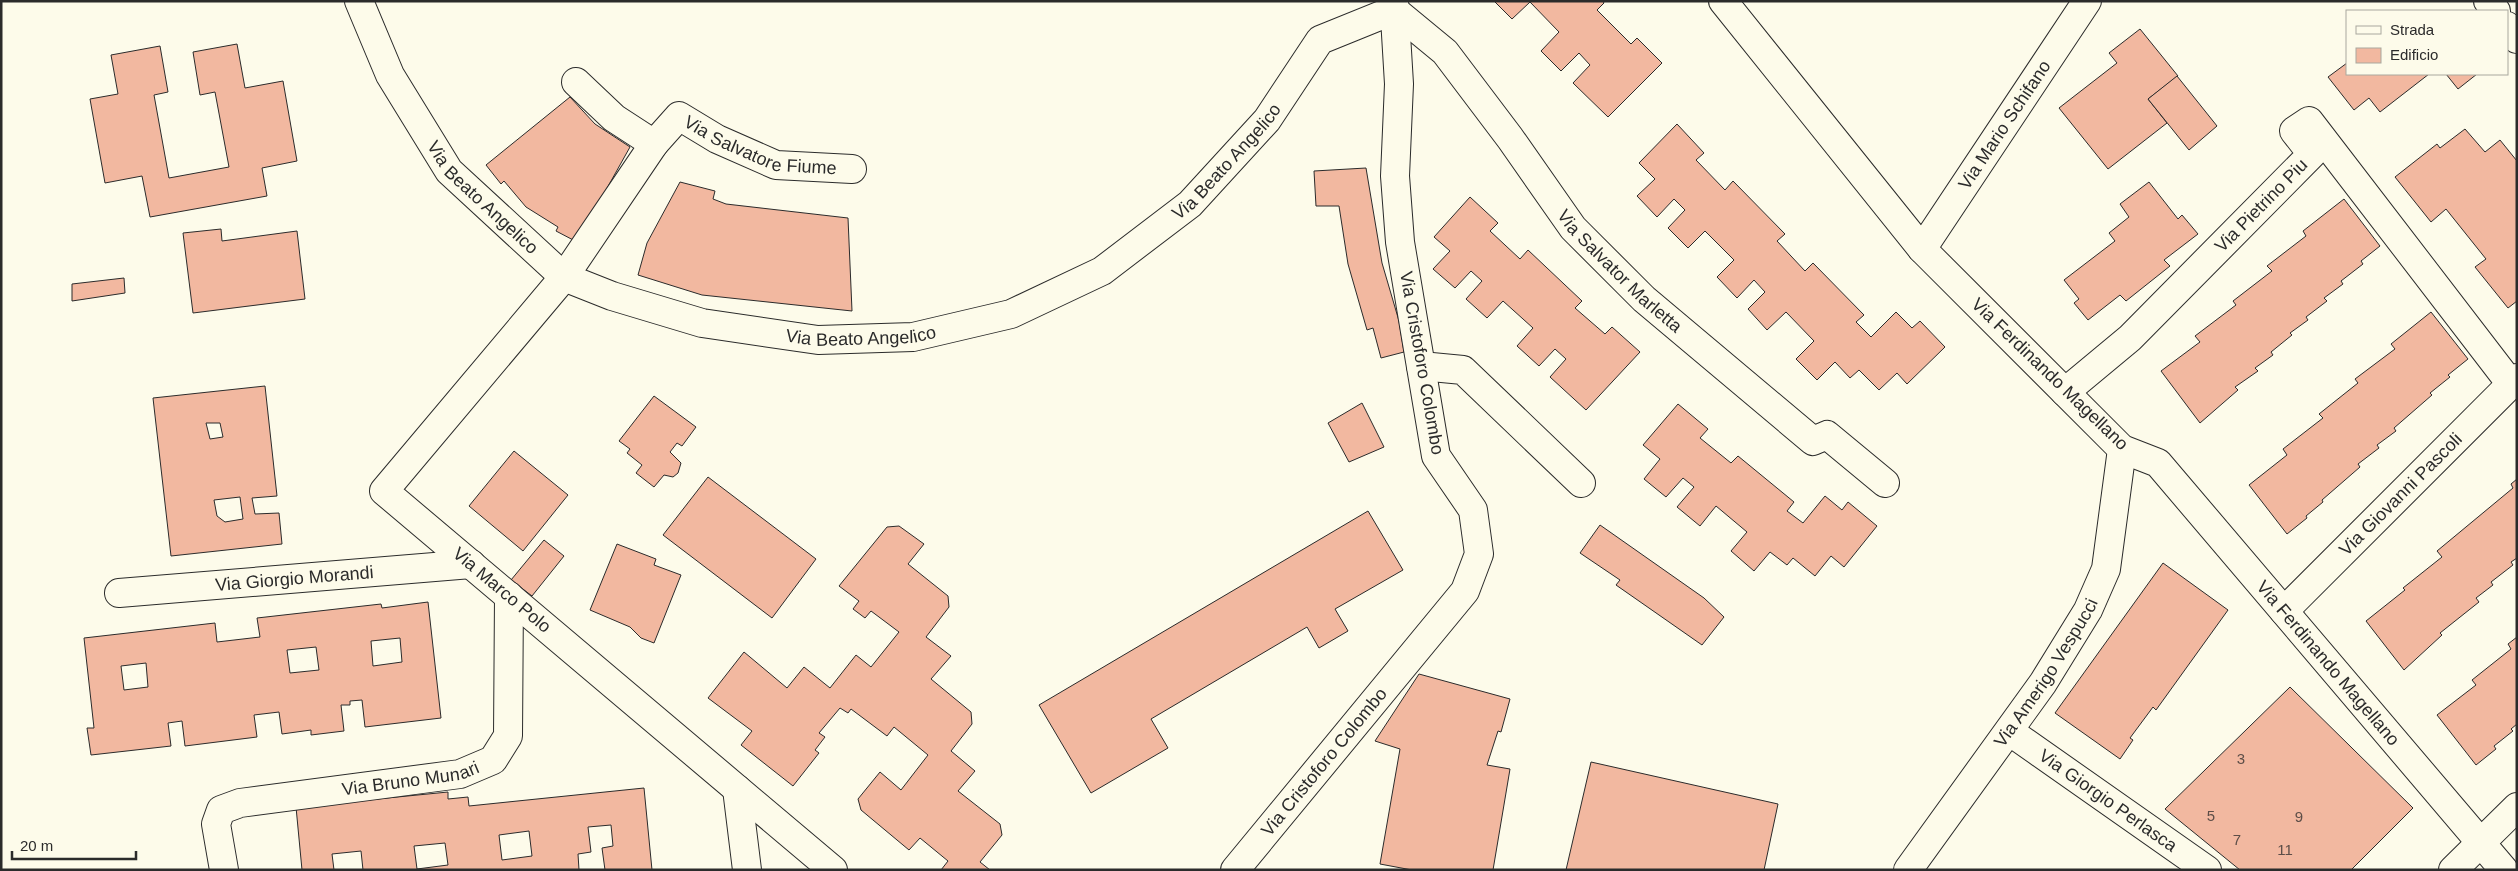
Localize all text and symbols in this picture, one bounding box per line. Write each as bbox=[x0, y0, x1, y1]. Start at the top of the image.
legend bbox=[2346, 10, 2508, 75]
text: Strada bbox=[2390, 21, 2435, 38]
text: Edificio bbox=[2390, 46, 2438, 63]
street label: Via Mario Schifano bbox=[1954, 57, 2055, 193]
street label: Via Beato Angelico bbox=[1168, 100, 1285, 224]
street label: Via Salvatore Fiume bbox=[680, 111, 837, 178]
street label: Via Beato Angelico bbox=[423, 137, 542, 258]
street label: Via Pietrino Piu bbox=[2211, 155, 2311, 256]
street label: Via Salvator Marletta bbox=[1553, 206, 1687, 337]
street label: Via Cristoforo Colombo bbox=[1396, 270, 1448, 456]
street label: Via Ferdinando Magellano bbox=[1968, 294, 2132, 454]
street label: Via Beato Angelico bbox=[784, 322, 938, 350]
street label: Via Giovanni Pascoli bbox=[2335, 429, 2466, 560]
street label: Via Marco Polo bbox=[449, 543, 555, 637]
street label: Via Giorgio Morandi bbox=[214, 562, 374, 595]
street label: Via Ferdinando Magellano bbox=[2252, 577, 2404, 749]
street label: Via Amerigo Vespucci bbox=[1990, 595, 2102, 751]
street label: Via Cristoforo Colombo bbox=[1257, 684, 1391, 840]
street label: Via Giorgio Perlasca bbox=[2035, 745, 2182, 856]
house number: 3 bbox=[2237, 750, 2245, 767]
street label: Via Bruno Munari bbox=[341, 757, 482, 799]
house number: 5 bbox=[2207, 807, 2215, 824]
house number: 9 bbox=[2295, 808, 2303, 825]
scale bar bbox=[12, 828, 136, 860]
house number: 7 bbox=[2233, 831, 2241, 848]
text: 20 m bbox=[20, 837, 53, 854]
house number: 11 bbox=[2277, 841, 2293, 858]

